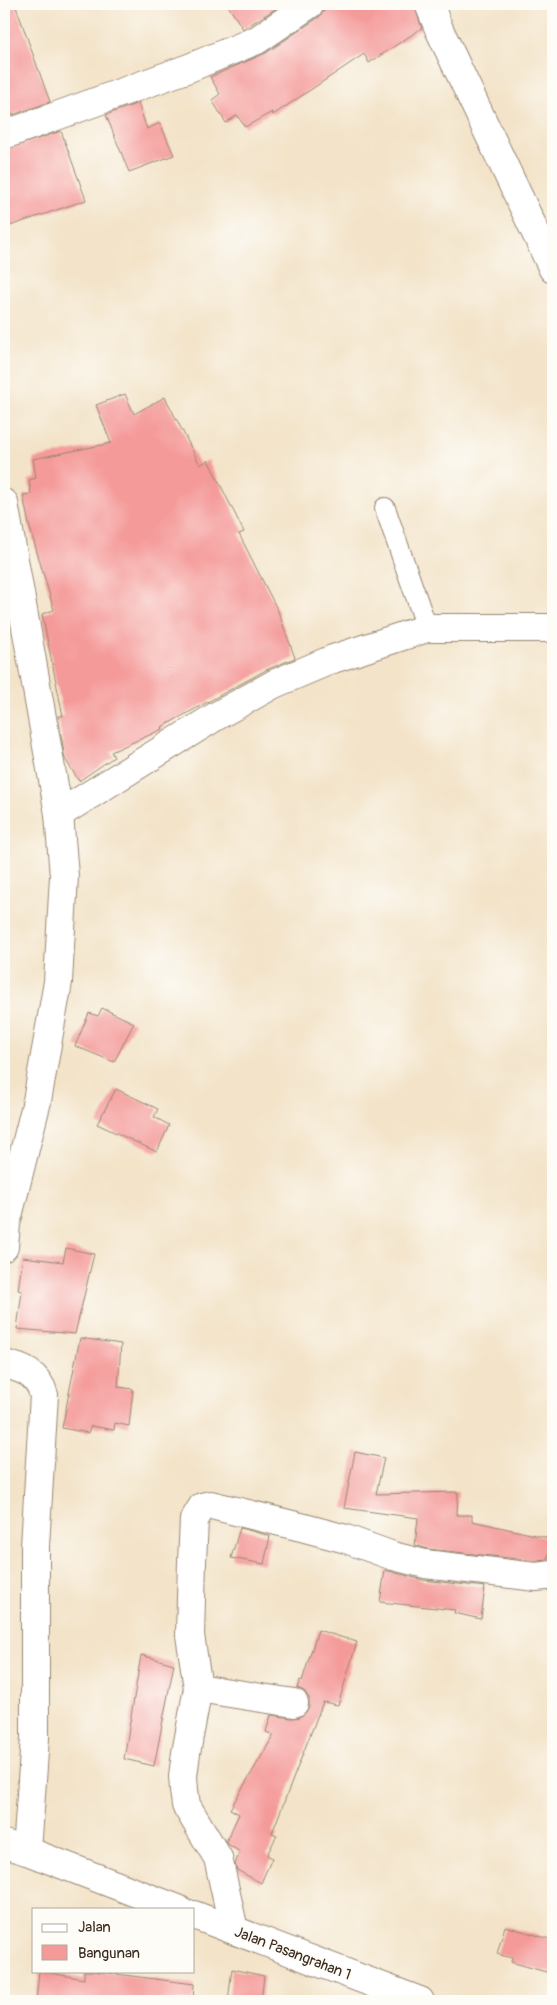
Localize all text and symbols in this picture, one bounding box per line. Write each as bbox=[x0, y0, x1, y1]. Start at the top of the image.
legend bbox=[32, 1908, 195, 1972]
text: Jalan bbox=[78, 1918, 111, 1937]
street label: Jalan Pasangrahan 1 bbox=[232, 1922, 354, 1984]
text: Bangunan bbox=[78, 1944, 140, 1963]

